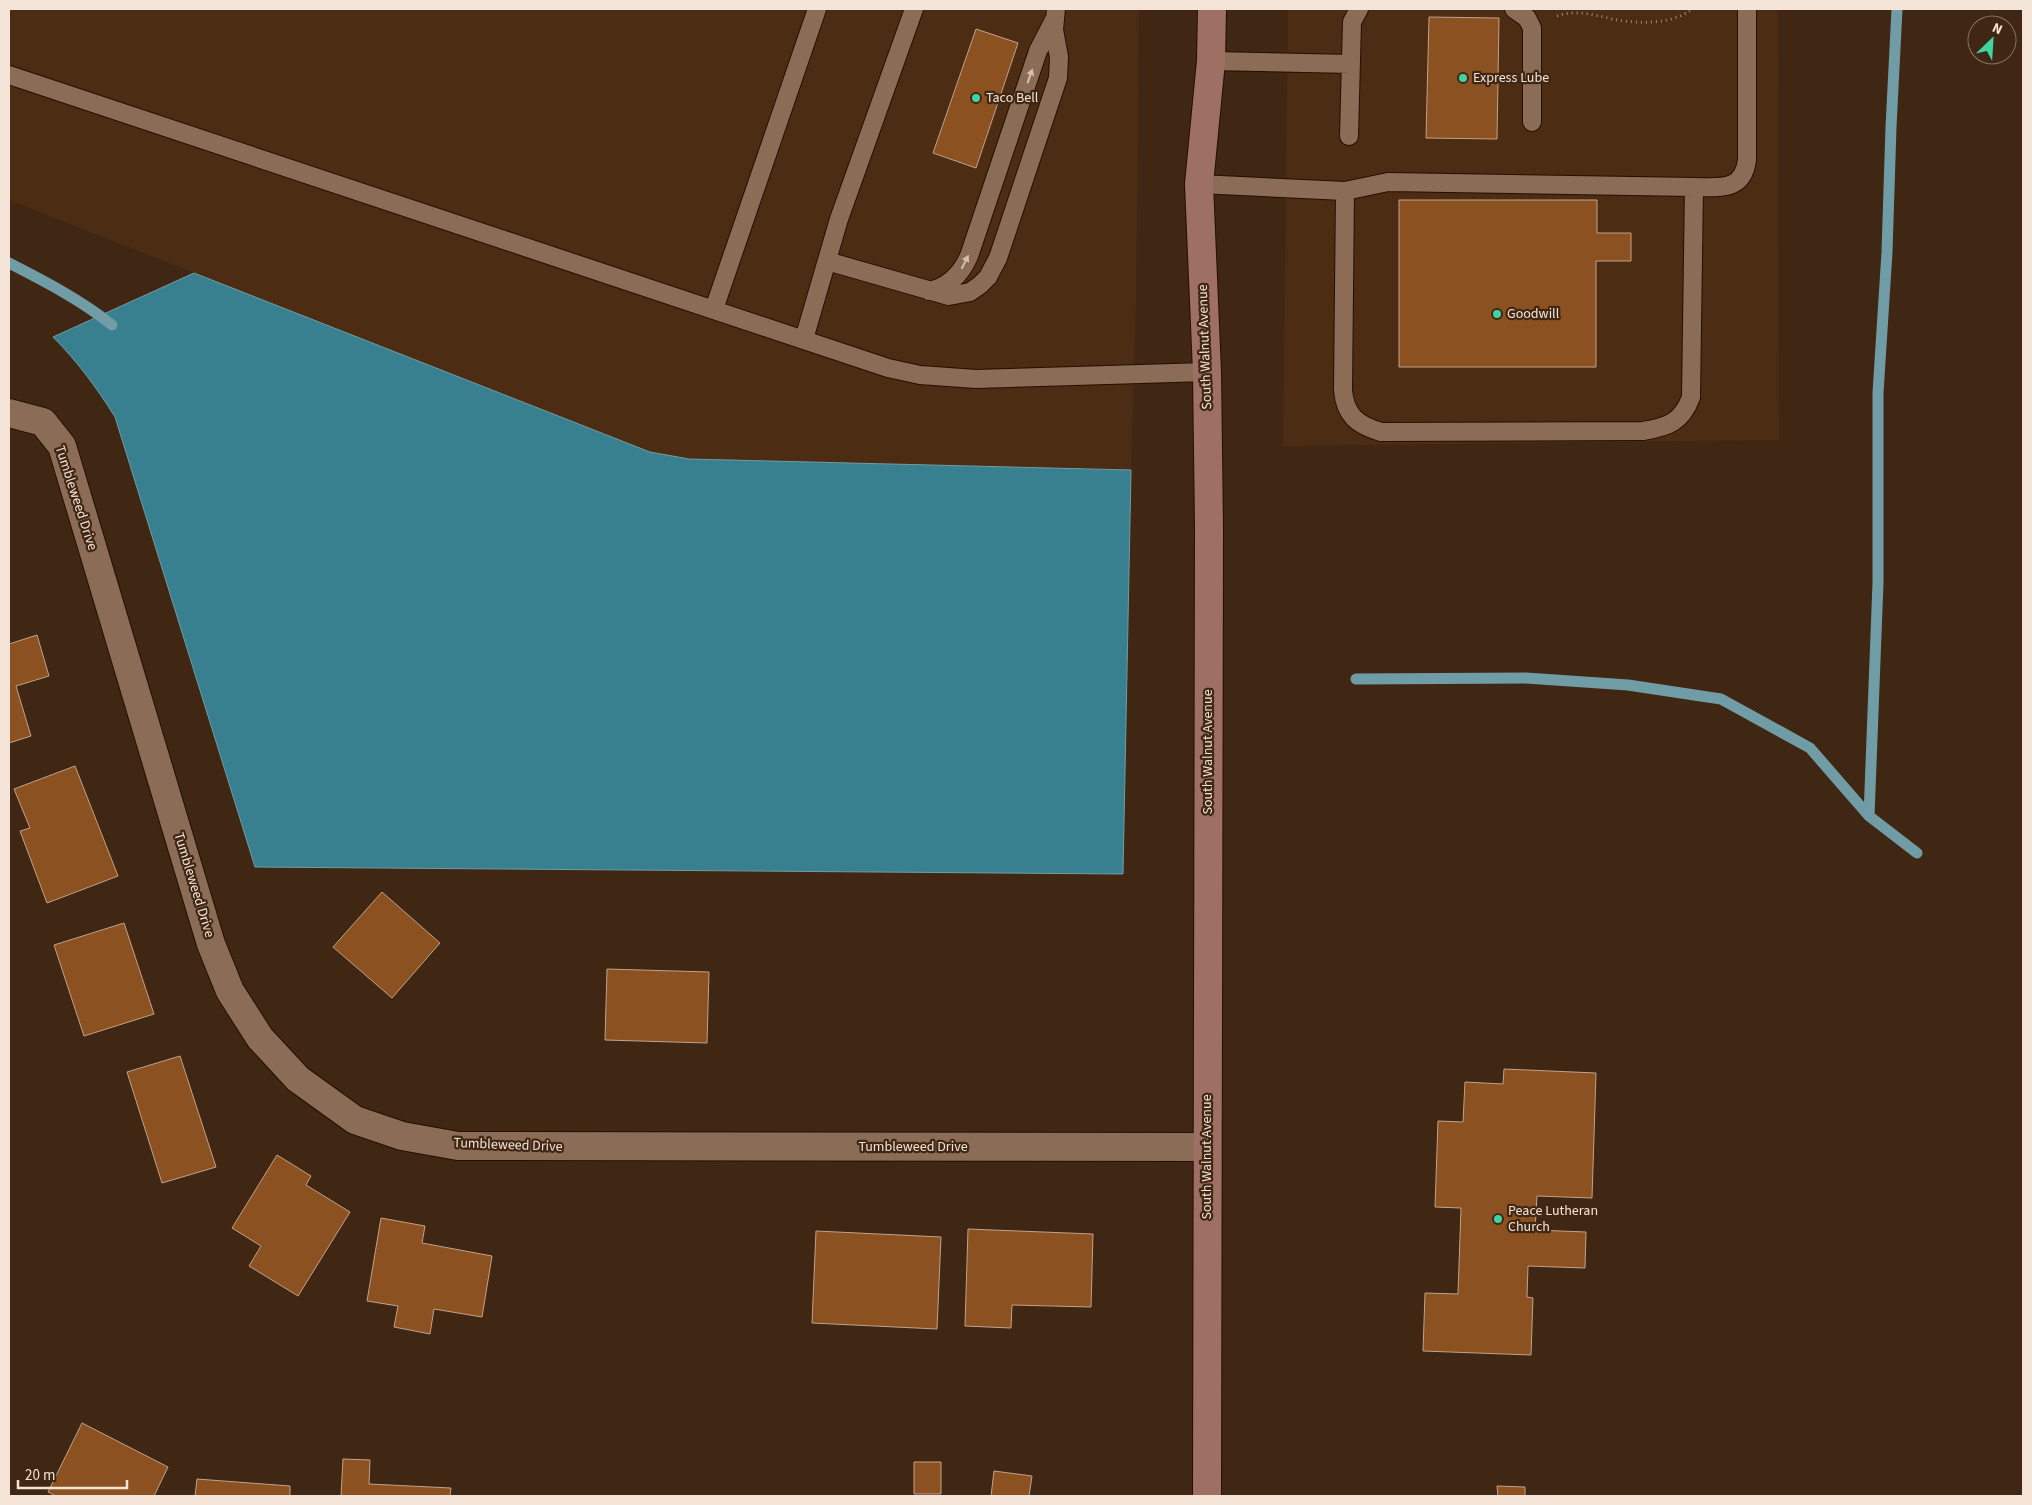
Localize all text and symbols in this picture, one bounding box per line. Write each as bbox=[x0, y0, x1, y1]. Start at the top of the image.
north arrow bbox=[1967, 15, 2017, 65]
text: N bbox=[1989, 18, 2006, 40]
one-way arrow bbox=[1026, 68, 1034, 83]
place label: Express Lube bbox=[1473, 68, 1549, 88]
marker: Express Lube bbox=[1457, 72, 1469, 84]
place label: Taco Bell bbox=[986, 88, 1039, 108]
marker: Taco Bell bbox=[970, 92, 982, 104]
one-way arrow bbox=[961, 255, 969, 270]
street label: South Walnut Avenue bbox=[1193, 284, 1217, 410]
place label: Goodwill bbox=[1507, 304, 1560, 324]
marker: Goodwill bbox=[1491, 308, 1503, 320]
street label: Tumbleweed Drive bbox=[50, 443, 102, 553]
street label: South Walnut Avenue bbox=[1198, 689, 1218, 815]
street label: Tumbleweed Drive bbox=[168, 830, 220, 940]
street label: South Walnut Avenue bbox=[1197, 1094, 1217, 1220]
street label: Tumbleweed Drive bbox=[453, 1133, 563, 1157]
street label: Tumbleweed Drive bbox=[858, 1137, 968, 1157]
place label: Peace Lutheran Church bbox=[1508, 1201, 1598, 1237]
marker: Peace Lutheran Church bbox=[1492, 1213, 1504, 1225]
scale bar bbox=[18, 1458, 126, 1490]
text: 20 m bbox=[25, 1465, 55, 1486]

